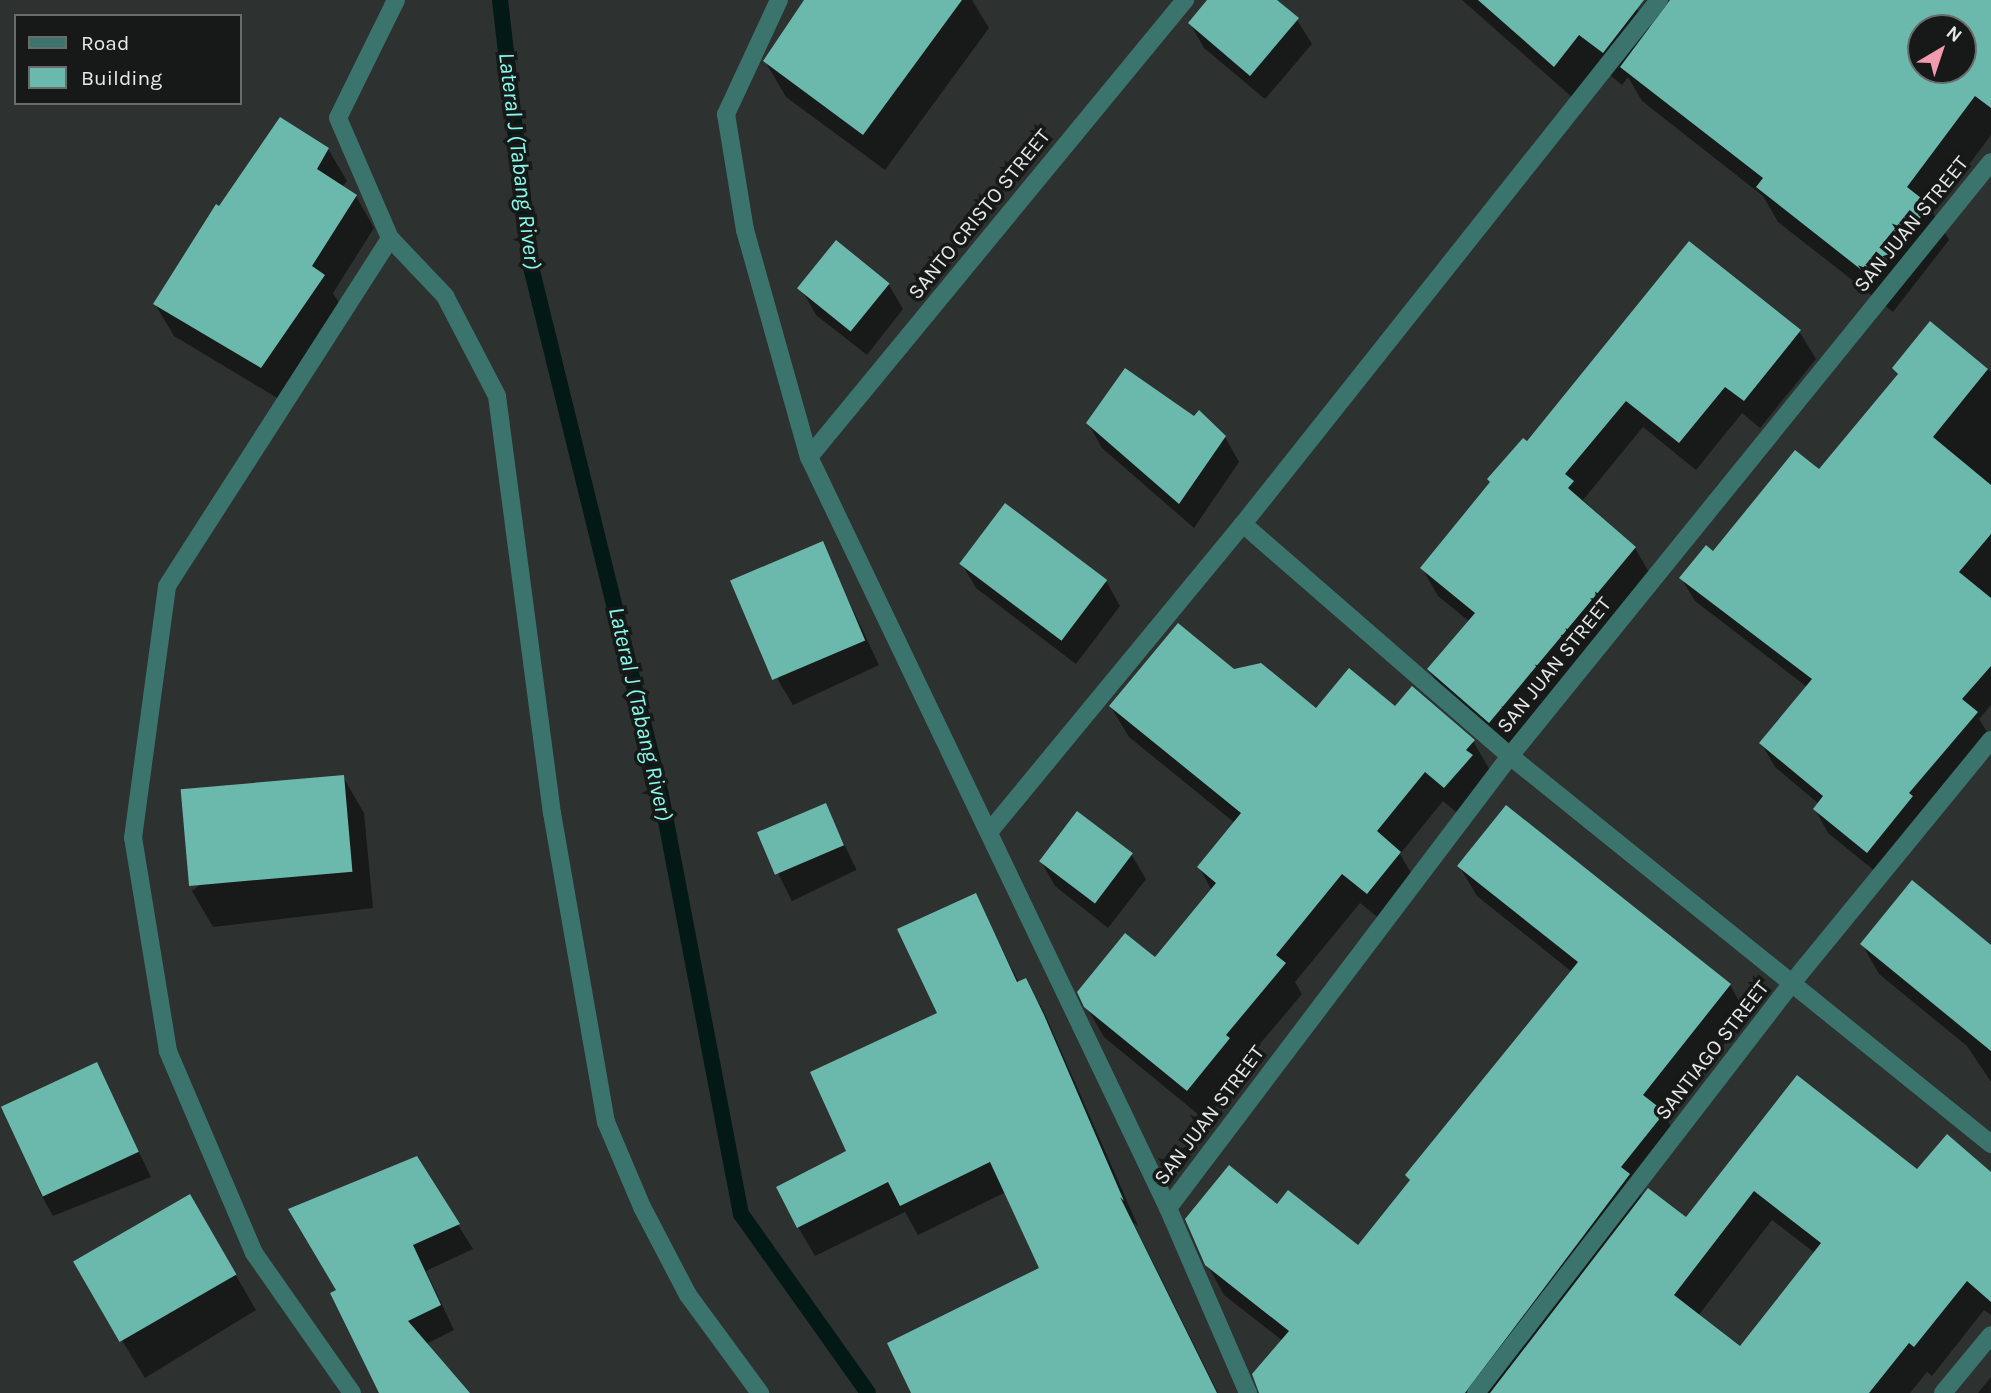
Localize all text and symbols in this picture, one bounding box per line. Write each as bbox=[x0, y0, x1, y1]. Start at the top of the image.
legend bbox=[14, 14, 242, 105]
north arrow bbox=[1907, 14, 1977, 84]
text: N bbox=[1942, 21, 1966, 47]
text: Road bbox=[81, 31, 129, 55]
water label: Lateral J (Tabang River) bbox=[492, 51, 546, 271]
text: Building bbox=[81, 66, 162, 90]
street label: SANTO CRISTO STREET bbox=[903, 124, 1055, 304]
street label: SAN JUAN STREET bbox=[1848, 151, 1974, 297]
street label: SAN JUAN STREET bbox=[1491, 592, 1617, 738]
water label: Lateral J (Tabang River) bbox=[602, 604, 678, 824]
street label: SANTIAGO STREET bbox=[1650, 975, 1774, 1125]
street label: SAN JUAN STREET bbox=[1148, 1040, 1270, 1190]

